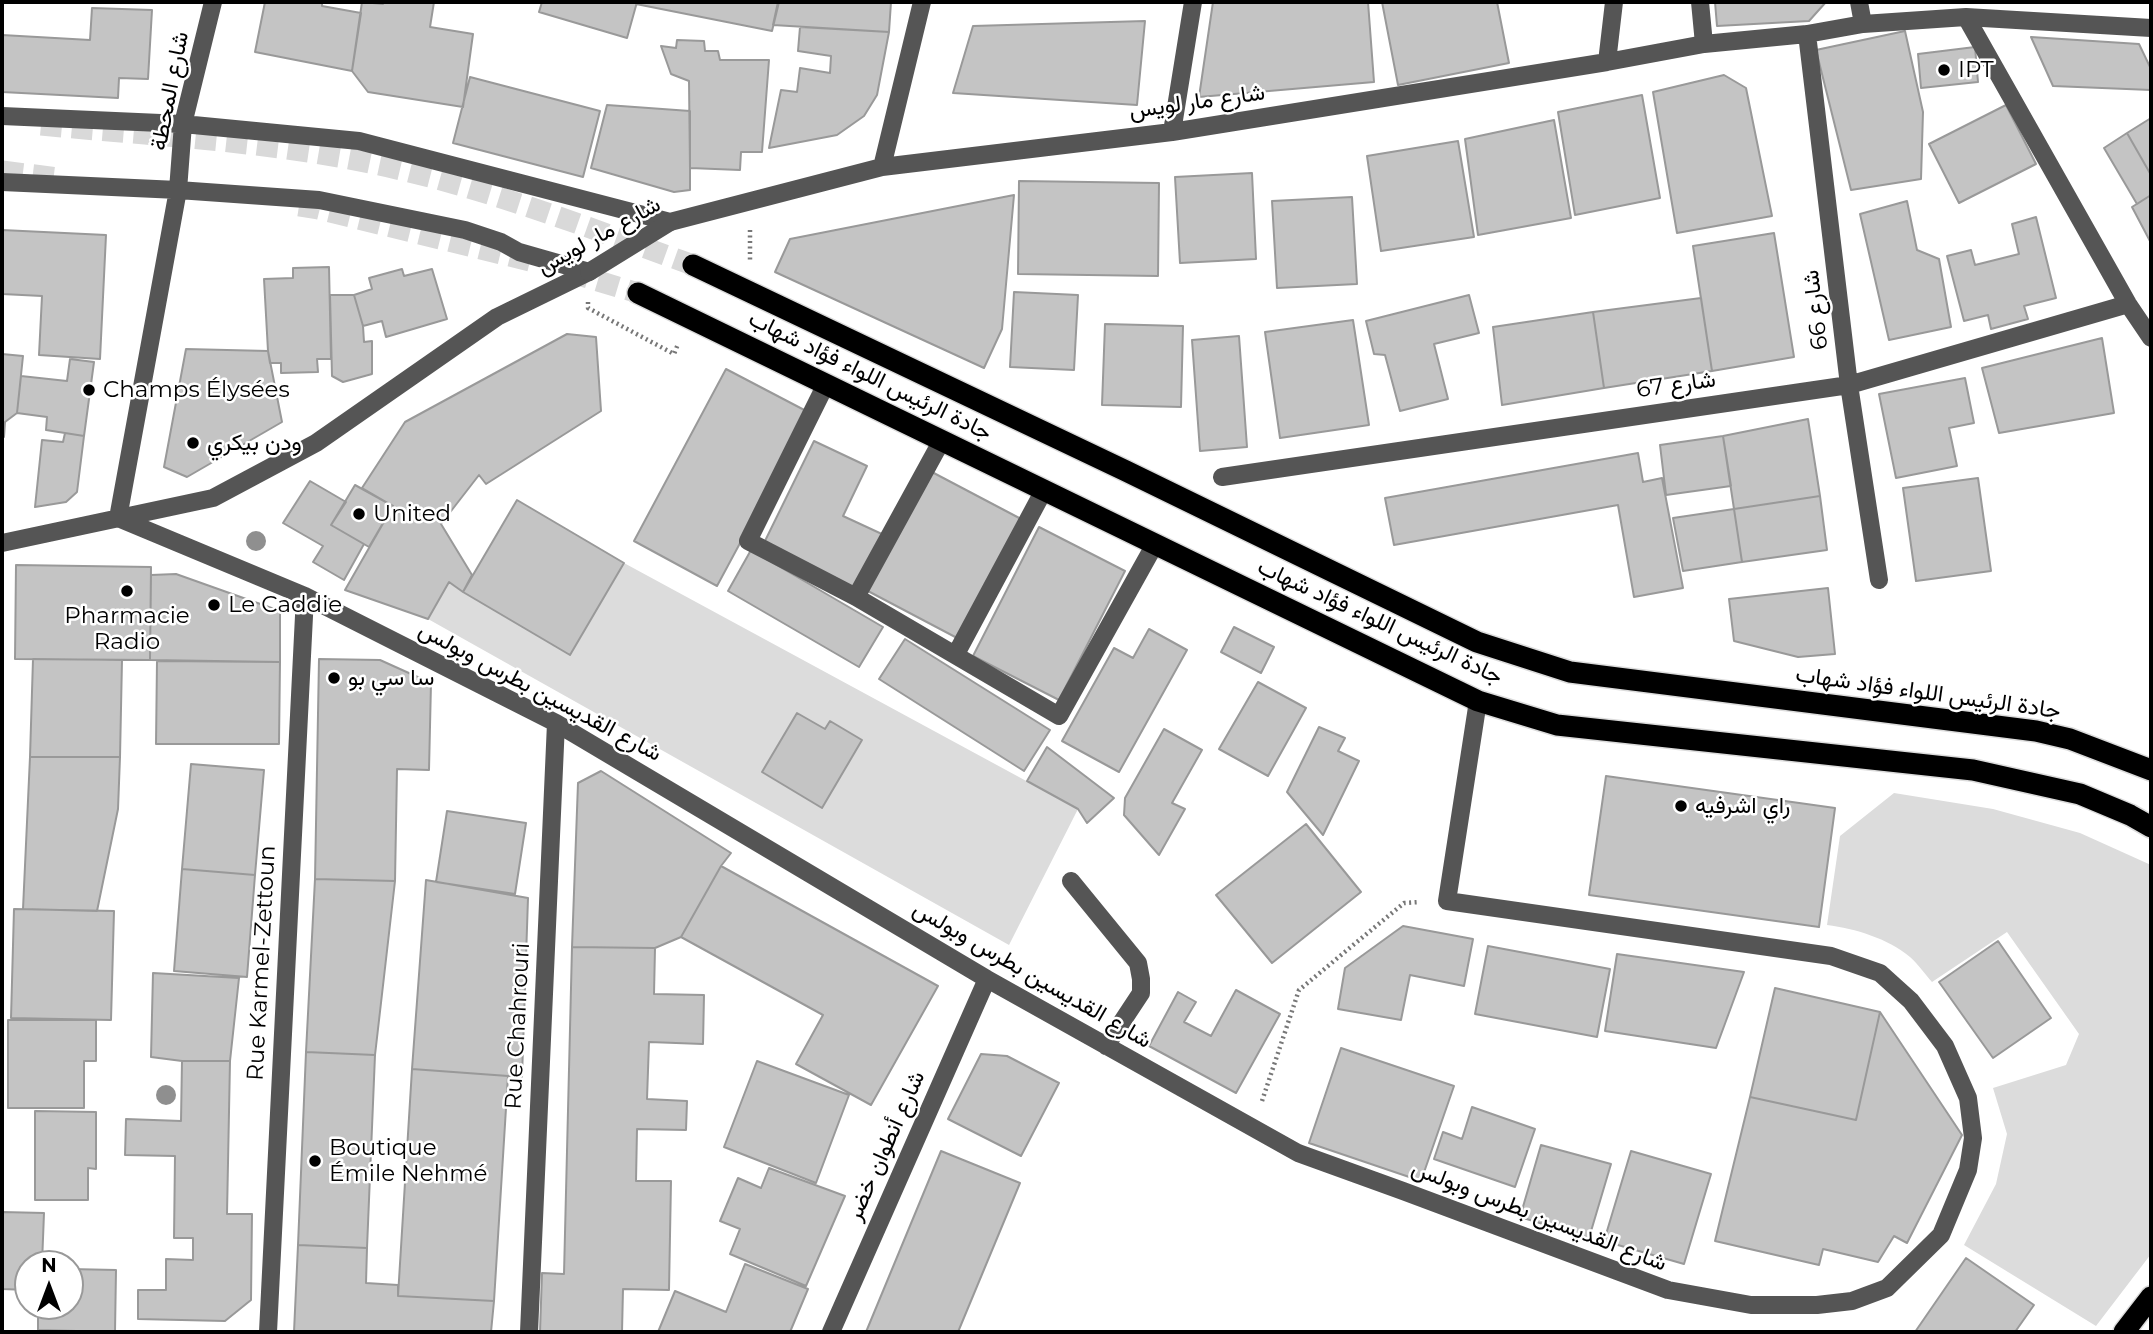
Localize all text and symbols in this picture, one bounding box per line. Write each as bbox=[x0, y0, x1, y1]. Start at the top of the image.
street label: شارع المحطة bbox=[145, 29, 195, 153]
place label: IPT bbox=[1958, 56, 1994, 84]
marker: IPT bbox=[1936, 62, 1952, 78]
street label: شارع مار لويس bbox=[1127, 79, 1267, 125]
street label: شارع مار لويس bbox=[532, 191, 666, 281]
street label: شارع 66 bbox=[1797, 268, 1835, 352]
street label: جادة الرئيس اللواء فؤاد شهاب bbox=[744, 305, 996, 447]
street label: شارع 67 bbox=[1635, 366, 1717, 404]
place label: Champs Élysées bbox=[103, 376, 290, 404]
marker: Champs Élysées bbox=[81, 382, 97, 398]
place label: ودن بيكري bbox=[207, 429, 302, 457]
marker: ودن بيكري bbox=[185, 435, 201, 451]
place label: United bbox=[373, 500, 451, 528]
marker: United bbox=[351, 506, 367, 522]
street label: جادة الرئيس اللواء فؤاد شهاب bbox=[1253, 553, 1507, 691]
marker: Pharmacie Radio bbox=[119, 583, 135, 599]
place label: Le Caddie bbox=[228, 591, 342, 619]
marker: Le Caddie bbox=[206, 597, 222, 613]
place label: Pharmacie Radio bbox=[64, 602, 190, 656]
street label: شارع القديسين بطرس وبولس bbox=[414, 616, 666, 768]
street label: جادة الرئيس اللواء فؤاد شهاب bbox=[1794, 661, 2062, 725]
place label: سا سي بو bbox=[348, 664, 434, 692]
marker: سا سي بو bbox=[326, 670, 342, 686]
place label: راي اشرفيه bbox=[1695, 792, 1790, 820]
marker: راي اشرفيه bbox=[1673, 798, 1689, 814]
street label: Rue Karmel-Zettoun bbox=[242, 845, 282, 1081]
street label: شارع القديسين بطرس وبولس bbox=[908, 895, 1156, 1055]
street label: Rue Chahrouri bbox=[500, 942, 536, 1110]
street label: شارع أنطوان خضر bbox=[841, 1067, 931, 1225]
place label: Boutique Émile Nehmé bbox=[329, 1134, 488, 1188]
marker: Boutique Émile Nehmé bbox=[307, 1153, 323, 1169]
street label: شارع القديسين بطرس وبولس bbox=[1407, 1155, 1671, 1277]
north arrow bbox=[14, 1250, 84, 1320]
text: N bbox=[41, 1254, 57, 1277]

